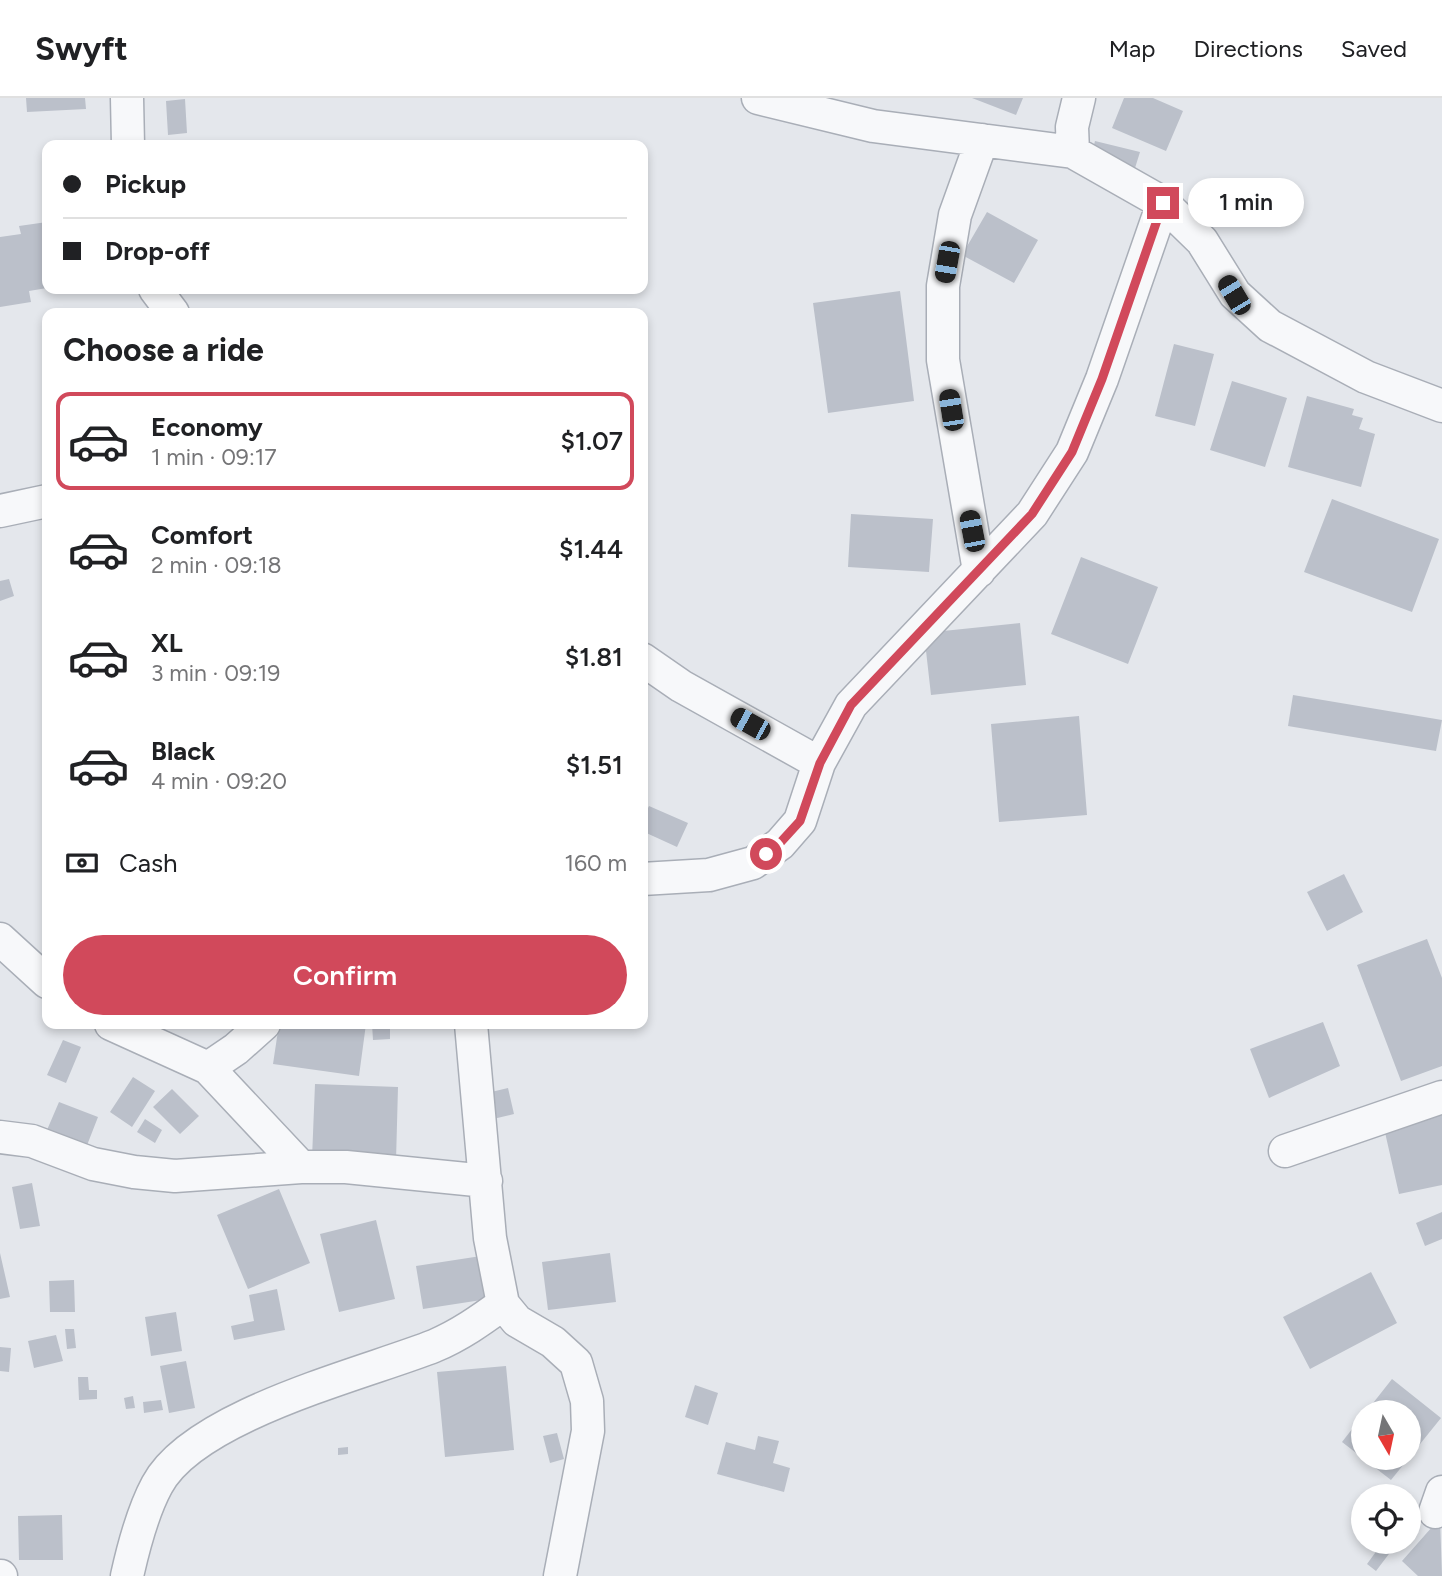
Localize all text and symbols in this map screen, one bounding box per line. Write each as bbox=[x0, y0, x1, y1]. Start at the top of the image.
text: Swyft bbox=[35, 29, 128, 68]
text: Map bbox=[1109, 34, 1155, 63]
text: Directions bbox=[1193, 34, 1303, 63]
text: Saved bbox=[1341, 34, 1407, 63]
text: Pickup bbox=[105, 168, 186, 200]
callout: 1 min bbox=[1188, 178, 1303, 228]
route end bbox=[1147, 187, 1179, 219]
text: 1 min bbox=[1219, 188, 1273, 216]
text: Drop-off bbox=[105, 235, 210, 267]
car bbox=[934, 239, 961, 285]
car bbox=[1215, 272, 1254, 318]
text: Choose a ride bbox=[63, 331, 264, 369]
car bbox=[938, 388, 965, 432]
icon: car bbox=[67, 410, 130, 473]
text: Economy bbox=[151, 411, 263, 443]
text: $1.07 bbox=[561, 425, 623, 457]
text: 1 min · 09:17 bbox=[151, 443, 277, 471]
car bbox=[958, 508, 987, 554]
icon: car bbox=[67, 518, 130, 581]
text: Comfort bbox=[151, 519, 253, 551]
text: $1.44 bbox=[559, 533, 623, 565]
text: 2 min · 09:18 bbox=[151, 551, 282, 579]
icon: car bbox=[67, 626, 130, 689]
text: XL bbox=[151, 627, 183, 659]
text: $1.81 bbox=[565, 641, 623, 673]
text: 3 min · 09:19 bbox=[151, 659, 280, 687]
car bbox=[727, 705, 774, 743]
icon: car bbox=[67, 734, 130, 797]
text: Black bbox=[151, 735, 215, 767]
text: $1.51 bbox=[566, 749, 623, 781]
text: 4 min · 09:20 bbox=[151, 767, 287, 795]
route start bbox=[750, 838, 782, 870]
icon: cash bbox=[63, 844, 101, 882]
text: Cash bbox=[119, 847, 178, 879]
text: 160 m bbox=[564, 849, 627, 877]
button: Confirm bbox=[63, 935, 627, 1015]
north arrow bbox=[1351, 1400, 1421, 1470]
map controls bbox=[1351, 1400, 1421, 1554]
button: locate bbox=[1351, 1484, 1421, 1554]

